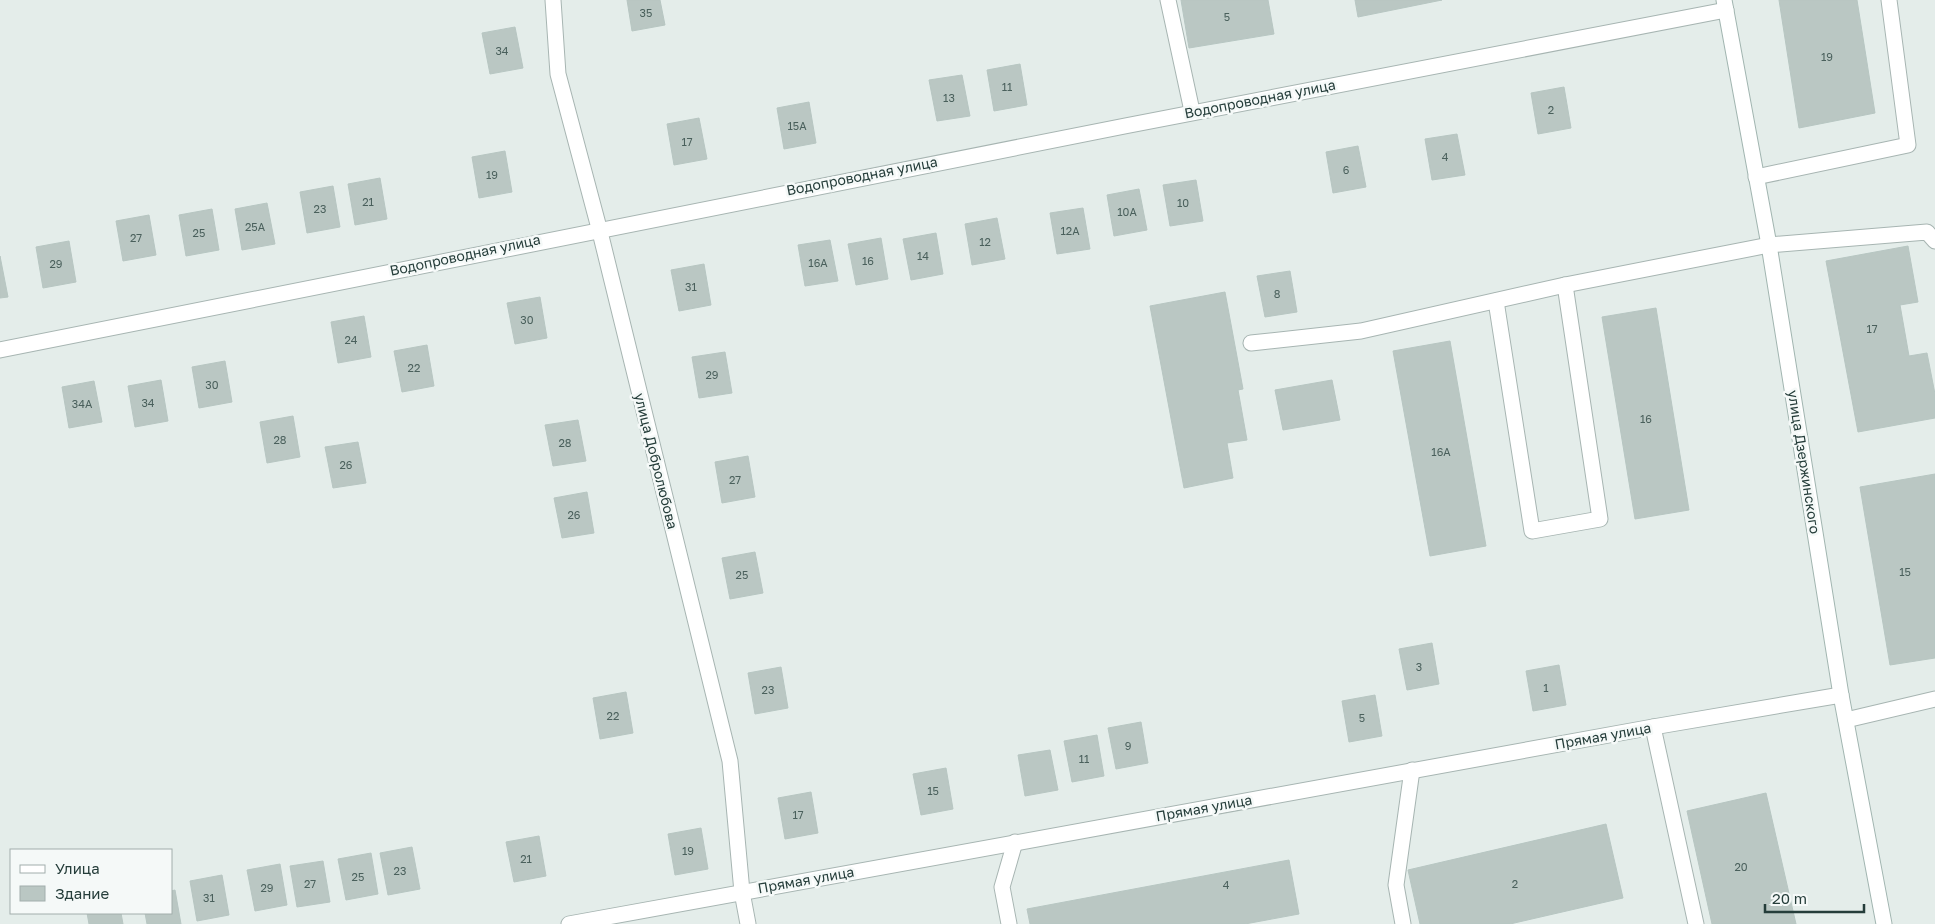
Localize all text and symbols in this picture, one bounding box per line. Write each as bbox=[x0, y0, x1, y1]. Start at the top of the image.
house number: 35 bbox=[640, 6, 652, 19]
house number: 5 bbox=[1224, 10, 1230, 23]
house number: 34 bbox=[495, 44, 509, 57]
house number: 19 bbox=[1821, 50, 1833, 63]
street label: Водопроводная улица bbox=[1183, 76, 1337, 121]
house number: 11 bbox=[1002, 80, 1012, 93]
house number: 13 bbox=[943, 91, 955, 104]
house number: 2 bbox=[1548, 103, 1554, 116]
house number: 15А bbox=[787, 119, 807, 132]
house number: 17 bbox=[681, 135, 693, 148]
house number: 4 bbox=[1442, 150, 1449, 163]
street label: Водопроводная улица bbox=[785, 153, 939, 198]
house number: 6 bbox=[1343, 163, 1350, 176]
house number: 19 bbox=[486, 168, 498, 181]
house number: 21 bbox=[362, 195, 374, 208]
house number: 10 bbox=[1177, 196, 1189, 209]
house number: 23 bbox=[314, 202, 326, 215]
house number: 10А bbox=[1117, 205, 1137, 218]
house number: 25А bbox=[245, 220, 266, 233]
house number: 12А bbox=[1060, 224, 1080, 237]
house number: 25 bbox=[193, 226, 205, 239]
street label: Водопроводная улица bbox=[388, 230, 542, 279]
house number: 27 bbox=[130, 231, 142, 244]
house number: 12 bbox=[979, 235, 991, 248]
house number: 14 bbox=[917, 249, 929, 262]
house number: 16 bbox=[862, 254, 874, 267]
house number: 16А bbox=[808, 256, 828, 269]
house number: 29 bbox=[49, 257, 63, 270]
house number: 31 bbox=[685, 280, 697, 293]
house number: 8 bbox=[1274, 287, 1281, 300]
house number: 30 bbox=[520, 313, 534, 326]
house number: 17 bbox=[1866, 322, 1878, 335]
house number: 24 bbox=[344, 333, 358, 346]
house number: 22 bbox=[408, 361, 420, 374]
house number: 29 bbox=[705, 368, 719, 381]
house number: 30 bbox=[205, 378, 219, 391]
street label: улица Дзержинского bbox=[1785, 389, 1824, 535]
street label: улица Добролюбова bbox=[631, 391, 682, 531]
house number: 34 bbox=[141, 396, 155, 409]
house number: 34А bbox=[72, 397, 93, 410]
house number: 16 bbox=[1640, 412, 1652, 425]
house number: 28 bbox=[273, 433, 287, 446]
house number: 28 bbox=[558, 436, 572, 449]
house number: 16А bbox=[1431, 445, 1451, 458]
house number: 26 bbox=[339, 458, 353, 471]
house number: 27 bbox=[729, 473, 741, 486]
house number: 26 bbox=[567, 508, 581, 521]
house number: 15 bbox=[1899, 565, 1911, 578]
house number: 25 bbox=[736, 568, 748, 581]
house number: 3 bbox=[1416, 660, 1422, 673]
house number: 1 bbox=[1543, 681, 1549, 694]
house number: 23 bbox=[762, 683, 774, 696]
house number: 22 bbox=[607, 709, 619, 722]
house number: 5 bbox=[1359, 711, 1365, 724]
street label: Прямая улица bbox=[1553, 719, 1652, 752]
house number: 9 bbox=[1125, 739, 1131, 752]
house number: 11 bbox=[1079, 752, 1089, 765]
house number: 15 bbox=[927, 784, 939, 797]
street label: Прямая улица bbox=[1154, 791, 1253, 824]
house number: 17 bbox=[792, 808, 804, 821]
house number: 19 bbox=[682, 844, 694, 857]
legend bbox=[10, 849, 172, 914]
house number: 21 bbox=[520, 852, 532, 865]
text: Улица bbox=[55, 859, 100, 877]
house number: 20 bbox=[1734, 860, 1748, 873]
street label: Прямая улица bbox=[756, 863, 855, 896]
house number: 23 bbox=[394, 864, 406, 877]
house number: 25 bbox=[352, 870, 364, 883]
house number: 27 bbox=[304, 877, 316, 890]
house number: 2 bbox=[1512, 877, 1518, 890]
house number: 4 bbox=[1223, 878, 1230, 891]
house number: 29 bbox=[260, 881, 274, 894]
scale bar bbox=[1765, 882, 1864, 914]
text: Здание bbox=[55, 884, 109, 902]
text: 20 m bbox=[1772, 889, 1807, 907]
house number: 31 bbox=[203, 891, 215, 904]

